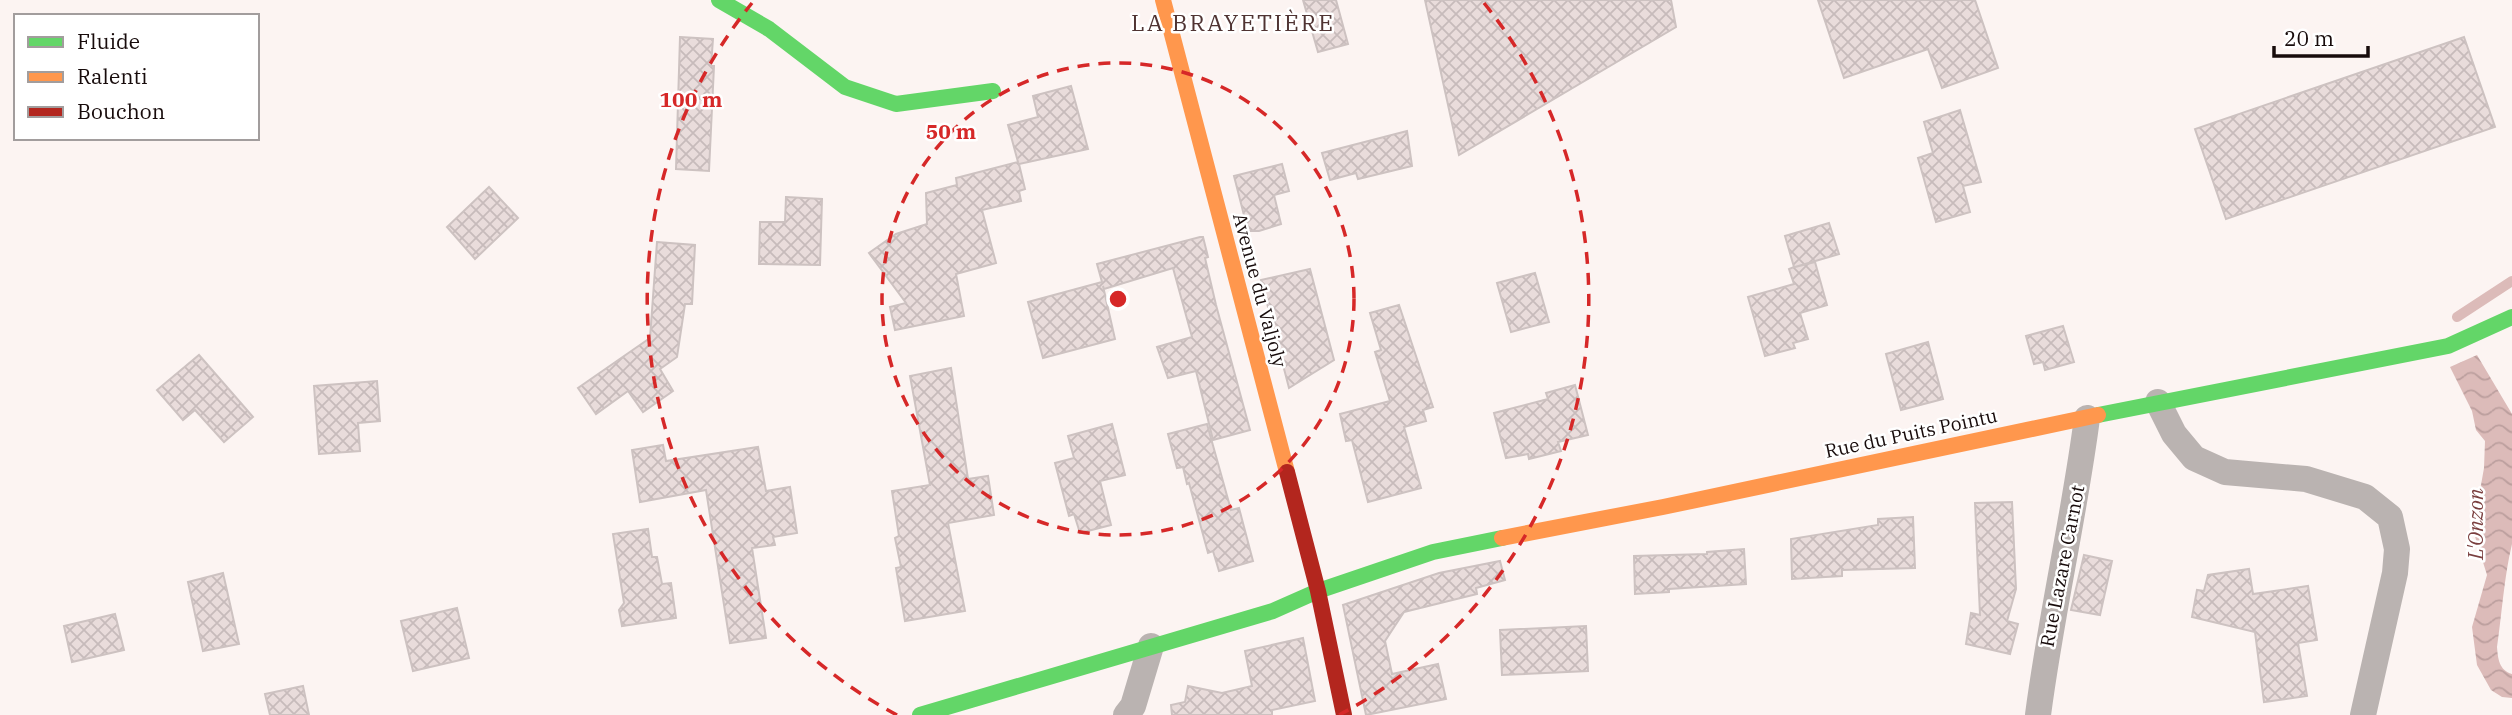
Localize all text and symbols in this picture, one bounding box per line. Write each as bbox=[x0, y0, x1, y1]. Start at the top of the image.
district label: LA BRAYETIÈRE bbox=[1131, 7, 1335, 37]
legend bbox=[14, 14, 259, 140]
scale bar bbox=[2274, 14, 2368, 58]
text: 20 m bbox=[2284, 24, 2334, 52]
text: Fluide bbox=[77, 27, 140, 55]
text: Ralenti bbox=[77, 62, 148, 90]
text: 100 m bbox=[659, 85, 723, 113]
text: Bouchon bbox=[77, 97, 165, 125]
text: 50 m bbox=[926, 117, 976, 145]
street label: Avenue du Valjoly bbox=[1228, 210, 1292, 371]
centre of rings bbox=[1106, 287, 1130, 311]
street label: Rue du Puits Pointu bbox=[1823, 403, 2000, 463]
street label: Rue Lazare Carnot bbox=[2035, 483, 2090, 649]
water label: L'Onzon bbox=[2461, 488, 2489, 561]

